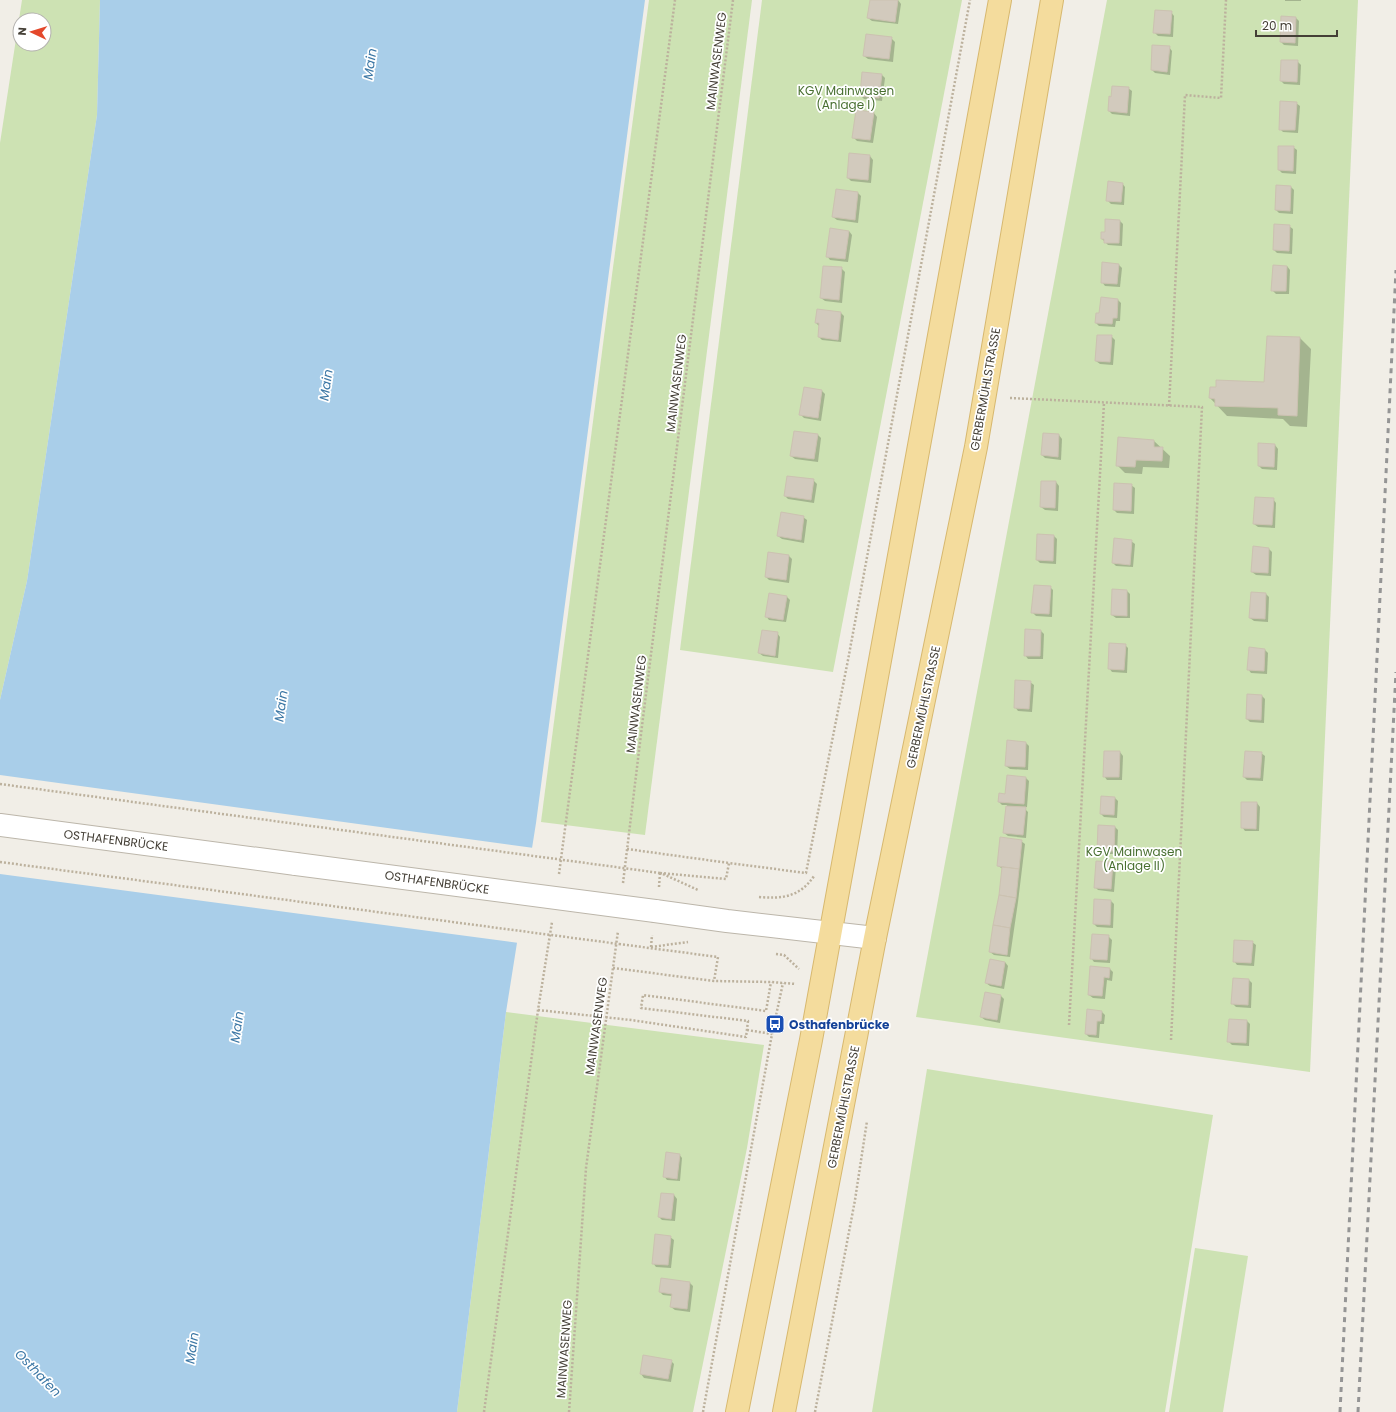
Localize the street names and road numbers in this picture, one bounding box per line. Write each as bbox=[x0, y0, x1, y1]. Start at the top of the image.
street label: MAINWASENWEG bbox=[702, 11, 730, 111]
street label: GERBERMÜHLSTRASSE bbox=[966, 326, 1004, 452]
street label: MAINWASENWEG bbox=[662, 333, 690, 433]
street label: GERBERMÜHLSTRASSE bbox=[902, 644, 944, 770]
street label: MAINWASENWEG bbox=[622, 654, 650, 754]
street label: OSTHAFENBRÜCKE bbox=[63, 825, 169, 855]
street label: OSTHAFENBRÜCKE bbox=[384, 866, 490, 898]
street label: MAINWASENWEG bbox=[581, 976, 611, 1076]
street label: GERBERMÜHLSTRASSE bbox=[823, 1044, 863, 1170]
street label: MAINWASENWEG bbox=[552, 1299, 576, 1399]

